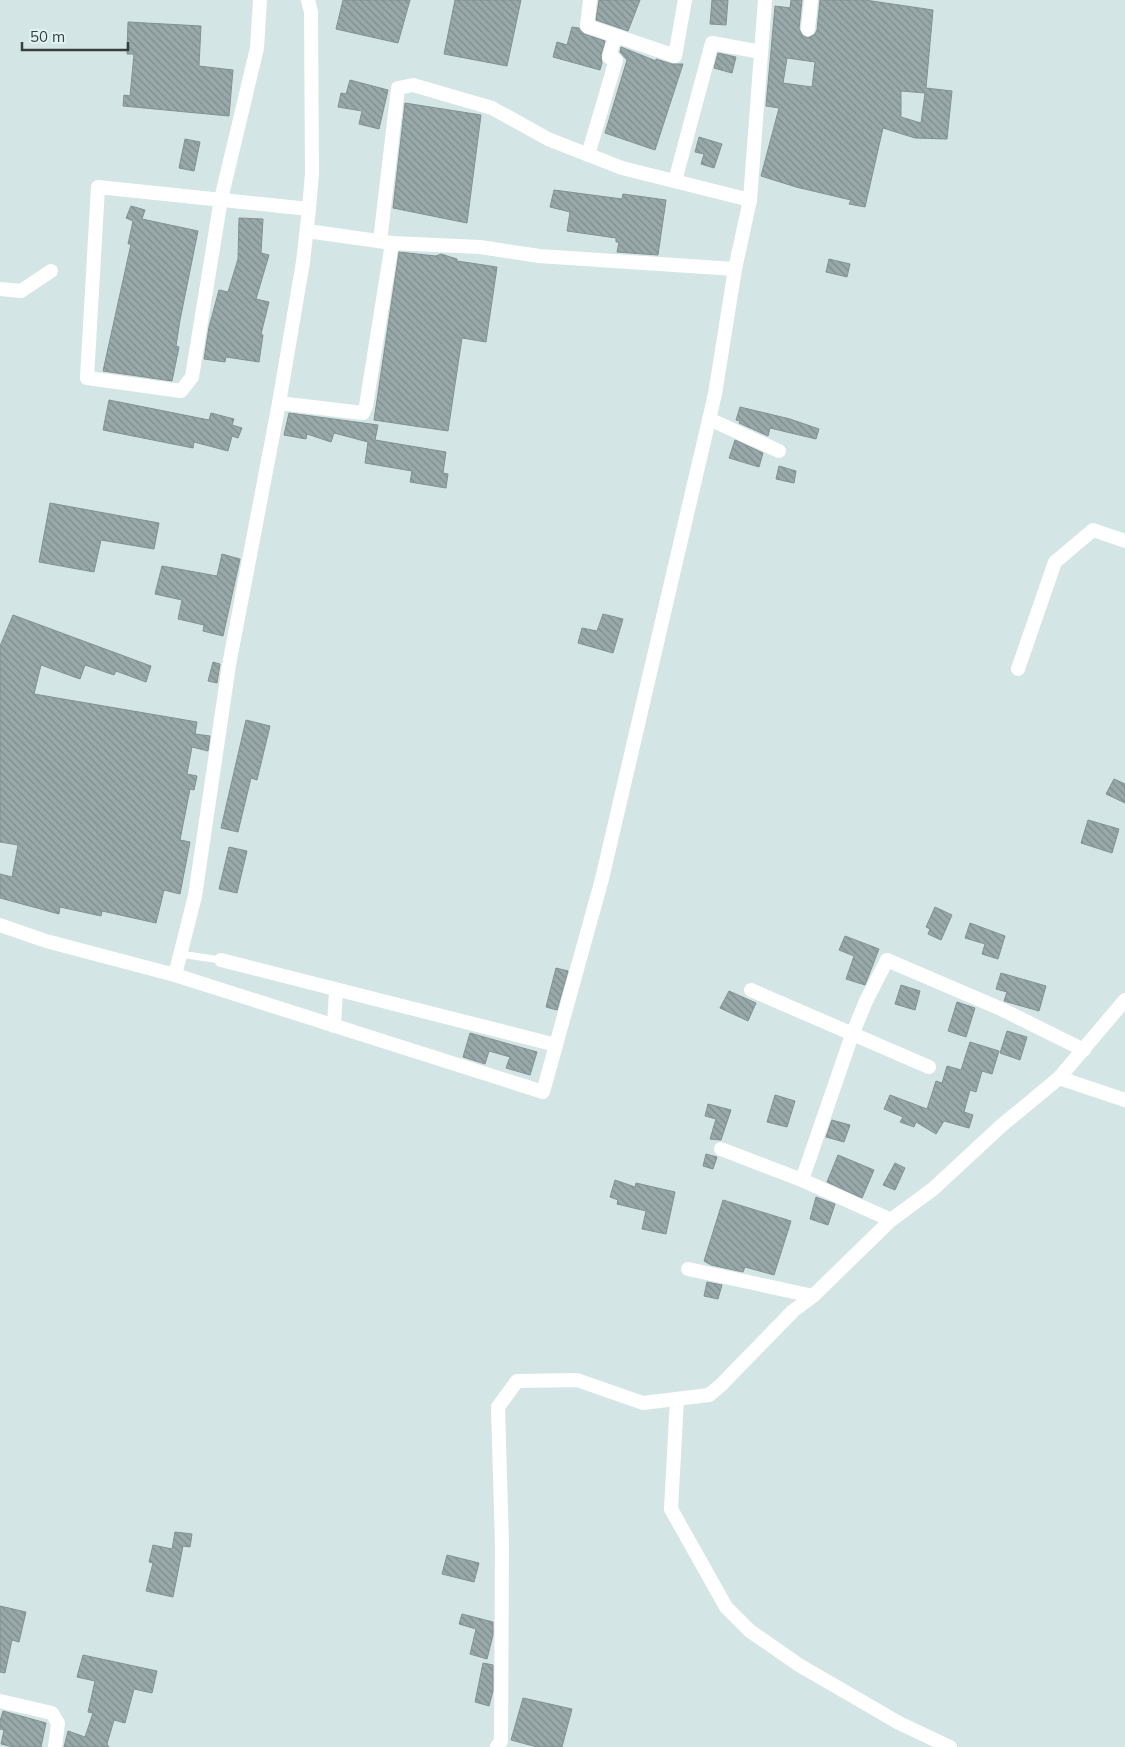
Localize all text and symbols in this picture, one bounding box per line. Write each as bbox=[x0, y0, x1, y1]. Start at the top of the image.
scale bar bbox=[22, 20, 129, 52]
text: 50 m bbox=[30, 27, 65, 46]

